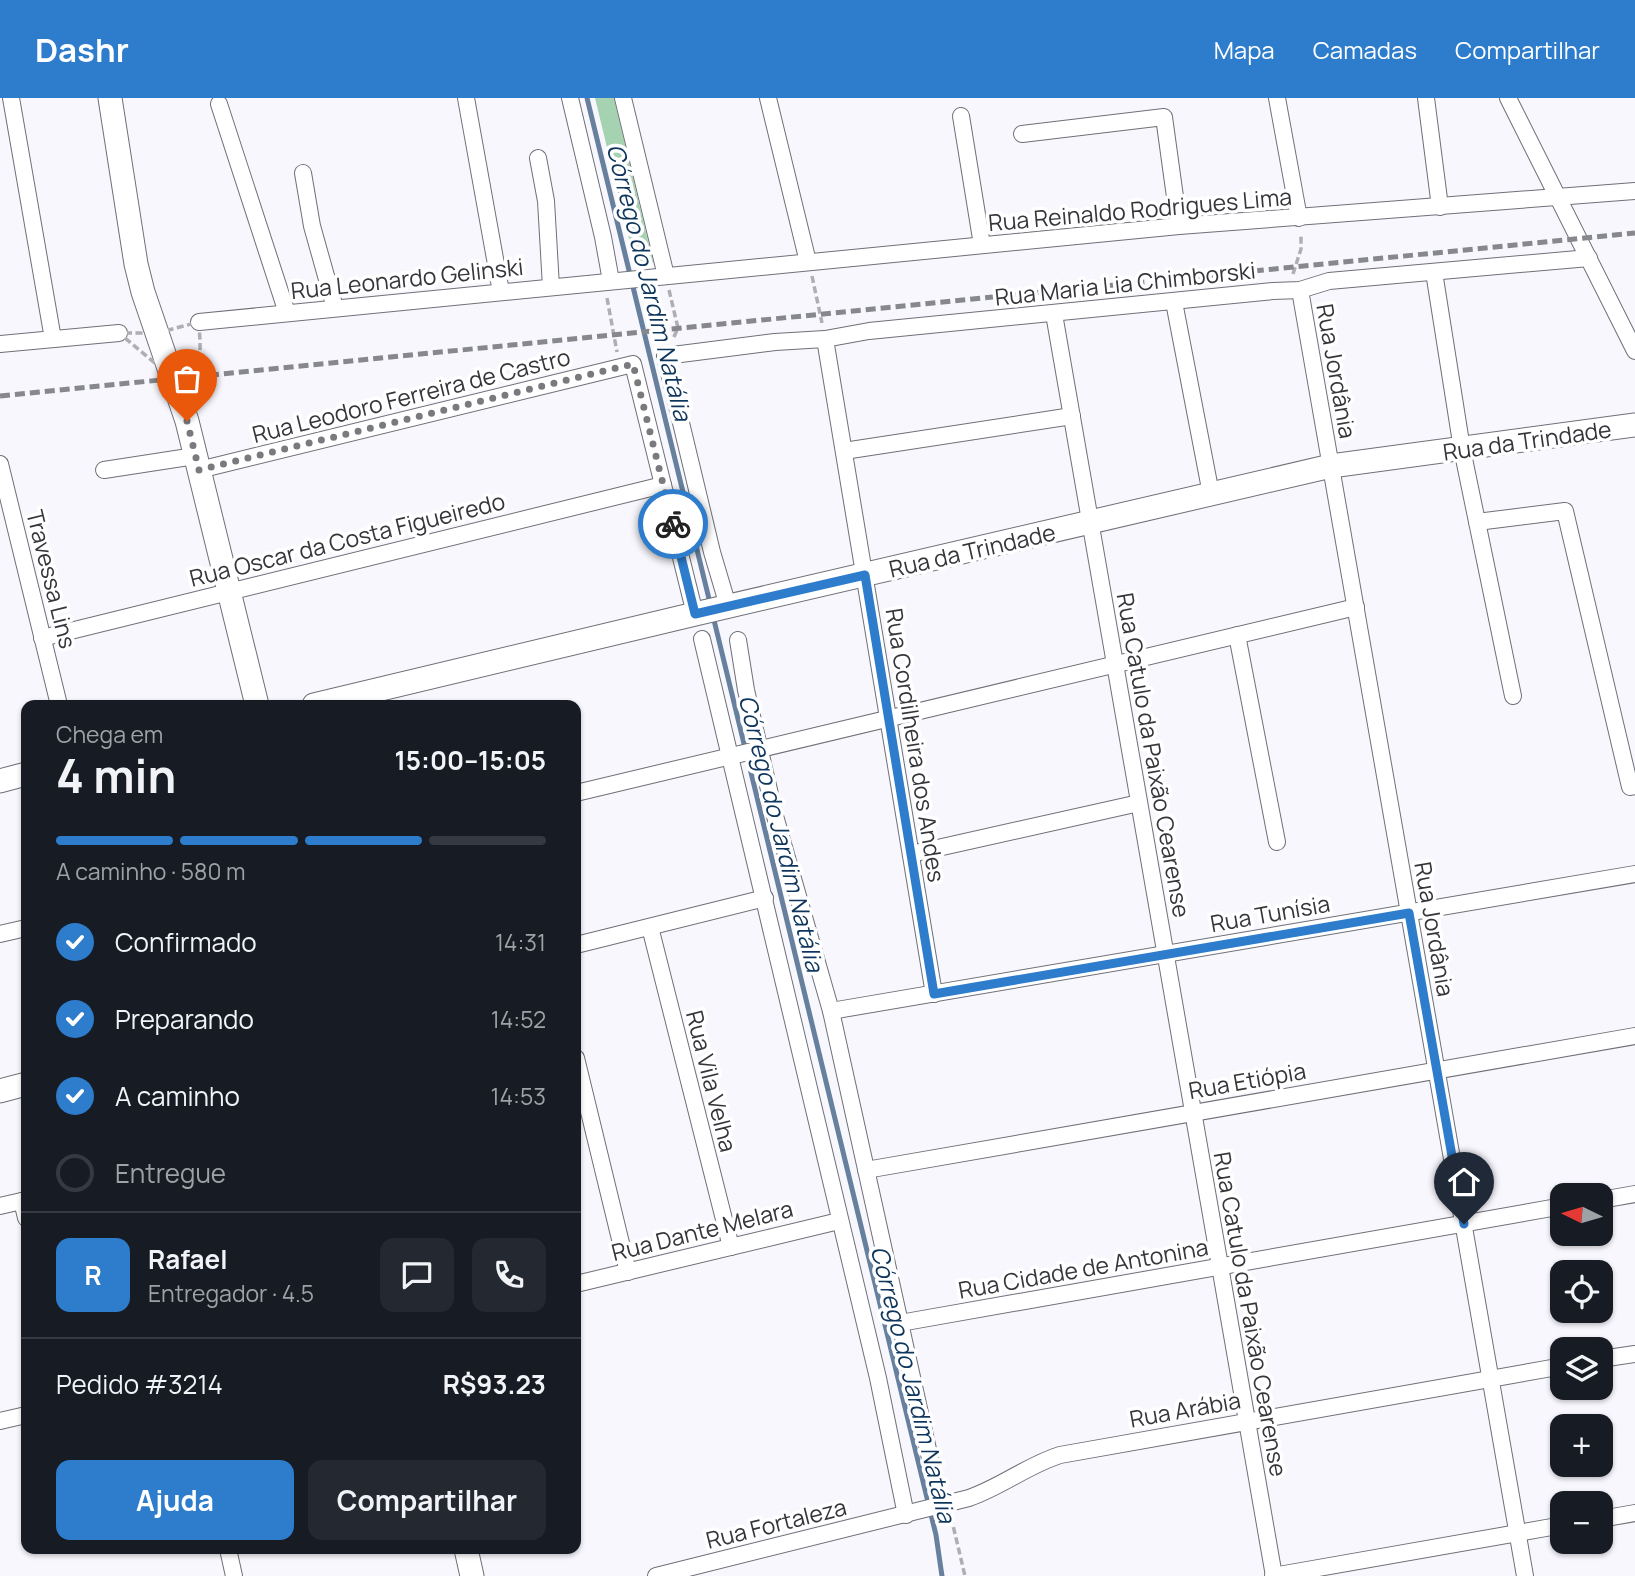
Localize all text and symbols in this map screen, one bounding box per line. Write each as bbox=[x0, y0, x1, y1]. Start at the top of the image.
text: Dashr bbox=[35, 27, 129, 72]
text: Mapa bbox=[1214, 33, 1275, 66]
text: Camadas bbox=[1313, 33, 1417, 66]
text: Compartilhar bbox=[1455, 33, 1600, 66]
water label: Córrego do Jardim Natália bbox=[600, 140, 701, 425]
street label: Rua Reinaldo Rodrigues Lima bbox=[987, 180, 1293, 238]
street label: Rua Leonardo Gelinski bbox=[289, 250, 525, 306]
street label: Rua Maria Lia Chimborski bbox=[993, 253, 1257, 313]
street label: Rua Jordânia bbox=[1309, 301, 1365, 441]
street label: Rua Leodoro Ferreira de Castro bbox=[249, 340, 573, 450]
pin bbox=[157, 349, 217, 421]
icon: bag bbox=[168, 360, 206, 398]
street label: Rua da Trindade bbox=[1441, 412, 1613, 468]
street label: Rua Oscar da Costa Figueiredo bbox=[186, 484, 508, 594]
courier bbox=[638, 489, 708, 559]
icon: bike bbox=[654, 505, 692, 543]
street label: Travessa Lins bbox=[19, 506, 85, 652]
street label: Rua da Trindade bbox=[886, 515, 1058, 585]
street label: Rua Catulo da Paixão Cearense bbox=[1110, 590, 1198, 920]
street label: Rua Cordilheira dos Andes bbox=[879, 606, 953, 884]
water label: Córrego do Jardim Natália bbox=[732, 691, 833, 976]
text: Chega em bbox=[56, 718, 163, 750]
text: 15:00–15:05 bbox=[394, 742, 546, 778]
text: 4 min bbox=[56, 744, 176, 807]
text: A caminho · 580 m bbox=[56, 855, 246, 887]
street label: Rua Jordânia bbox=[1407, 859, 1463, 999]
street label: Rua Tunísia bbox=[1208, 887, 1332, 939]
icon: check bbox=[56, 923, 94, 961]
text: Confirmado bbox=[115, 924, 257, 960]
text: 14:31 bbox=[495, 926, 546, 958]
icon: check bbox=[56, 1000, 94, 1038]
text: Preparando bbox=[115, 1001, 254, 1037]
text: 14:52 bbox=[491, 1003, 546, 1035]
street label: Rua Vila Velha bbox=[679, 1007, 745, 1155]
street label: Rua Etiópia bbox=[1186, 1054, 1308, 1106]
icon: check bbox=[56, 1077, 94, 1115]
text: A caminho bbox=[115, 1078, 240, 1114]
text: 14:53 bbox=[491, 1080, 546, 1112]
street label: Rua Catulo da Paixão Cearense bbox=[1207, 1149, 1295, 1479]
pin bbox=[1434, 1152, 1494, 1224]
text: Entregue bbox=[115, 1155, 226, 1191]
icon: home bbox=[1445, 1163, 1483, 1201]
north arrow bbox=[1550, 1183, 1614, 1246]
map controls bbox=[1550, 1183, 1613, 1554]
street label: Rua Dante Melara bbox=[608, 1192, 796, 1268]
street label: Rua Cidade de Antonina bbox=[956, 1230, 1210, 1306]
button: chat bbox=[380, 1238, 454, 1312]
button: phone bbox=[472, 1238, 546, 1312]
text: Rafael bbox=[148, 1241, 228, 1277]
water label: Córrego do Jardim Natália bbox=[864, 1242, 965, 1527]
text: R bbox=[84, 1257, 102, 1293]
button: locate bbox=[1550, 1260, 1613, 1323]
text: Entregador · 4.5 bbox=[148, 1277, 314, 1309]
button: layers bbox=[1550, 1337, 1613, 1400]
text: Pedido #3214 bbox=[56, 1366, 223, 1402]
text: R$93.23 bbox=[443, 1366, 546, 1402]
street label: Rua Arábia bbox=[1127, 1383, 1243, 1435]
button: + bbox=[1550, 1414, 1613, 1477]
button: Ajuda bbox=[56, 1460, 294, 1540]
button: Compartilhar bbox=[308, 1460, 546, 1540]
street label: Rua Fortaleza bbox=[702, 1490, 850, 1556]
button: − bbox=[1550, 1491, 1613, 1554]

